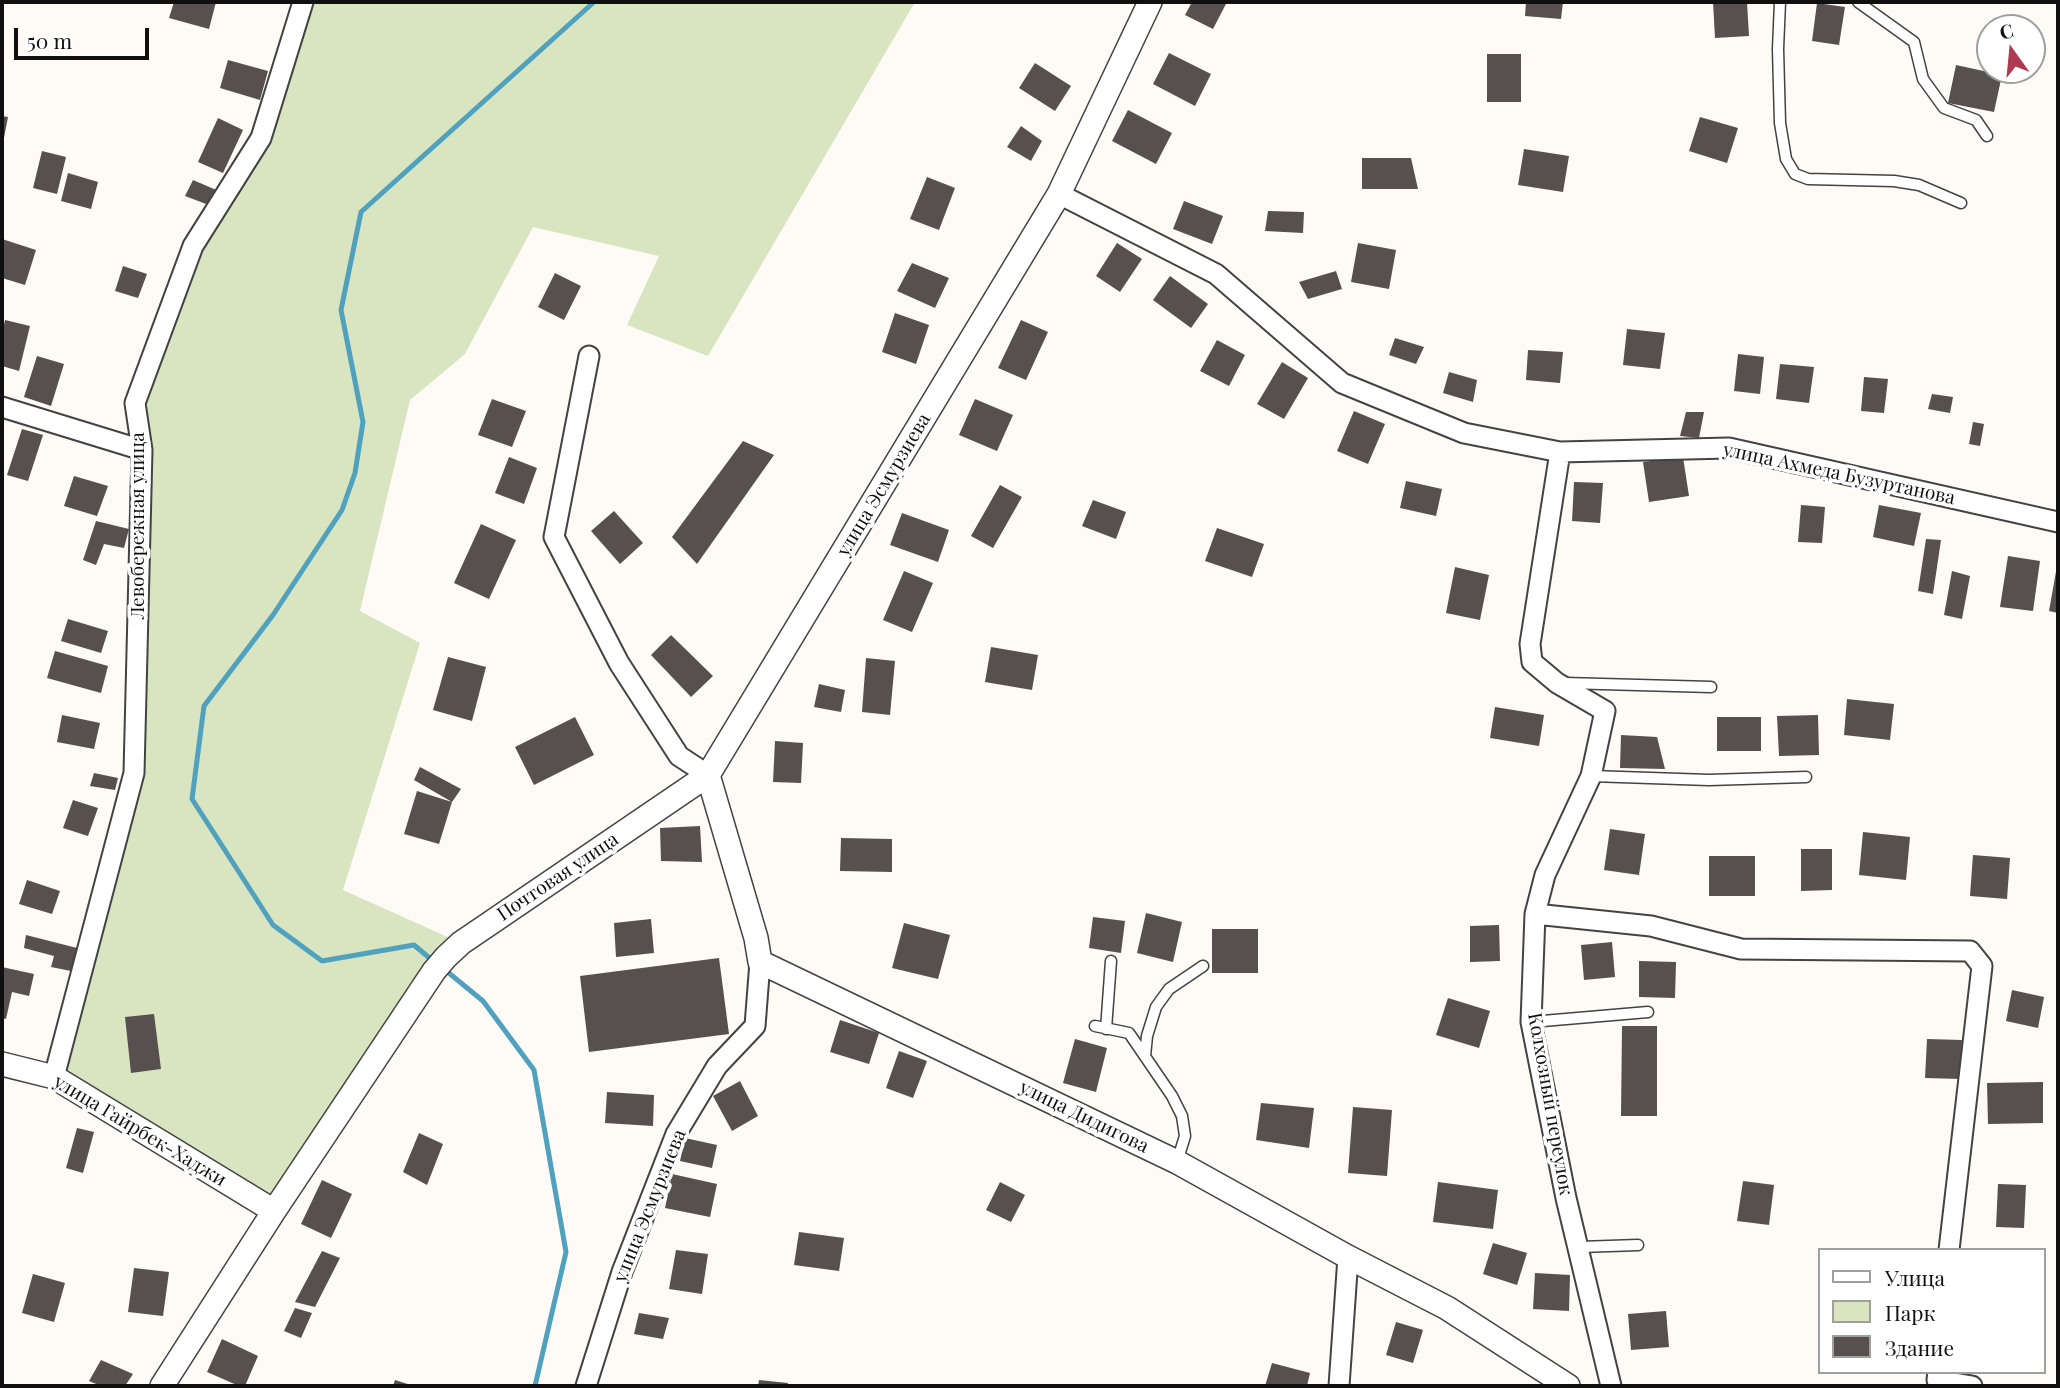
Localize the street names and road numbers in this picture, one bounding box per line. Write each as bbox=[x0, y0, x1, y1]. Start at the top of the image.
street label: улица Эсмурзиева bbox=[832, 409, 936, 561]
street label: Левобережная улица bbox=[127, 432, 149, 620]
street label: улица Ахмеда Бузуртанова bbox=[1721, 438, 1957, 510]
street label: Почтовая улица bbox=[493, 828, 623, 926]
street label: Колхозный переулок bbox=[1523, 1011, 1577, 1197]
street label: улица Гайрбек-Хаджи bbox=[50, 1070, 230, 1192]
street label: улица Дидигова bbox=[1016, 1076, 1152, 1158]
street label: улица Эсмурзиева bbox=[609, 1126, 691, 1286]

